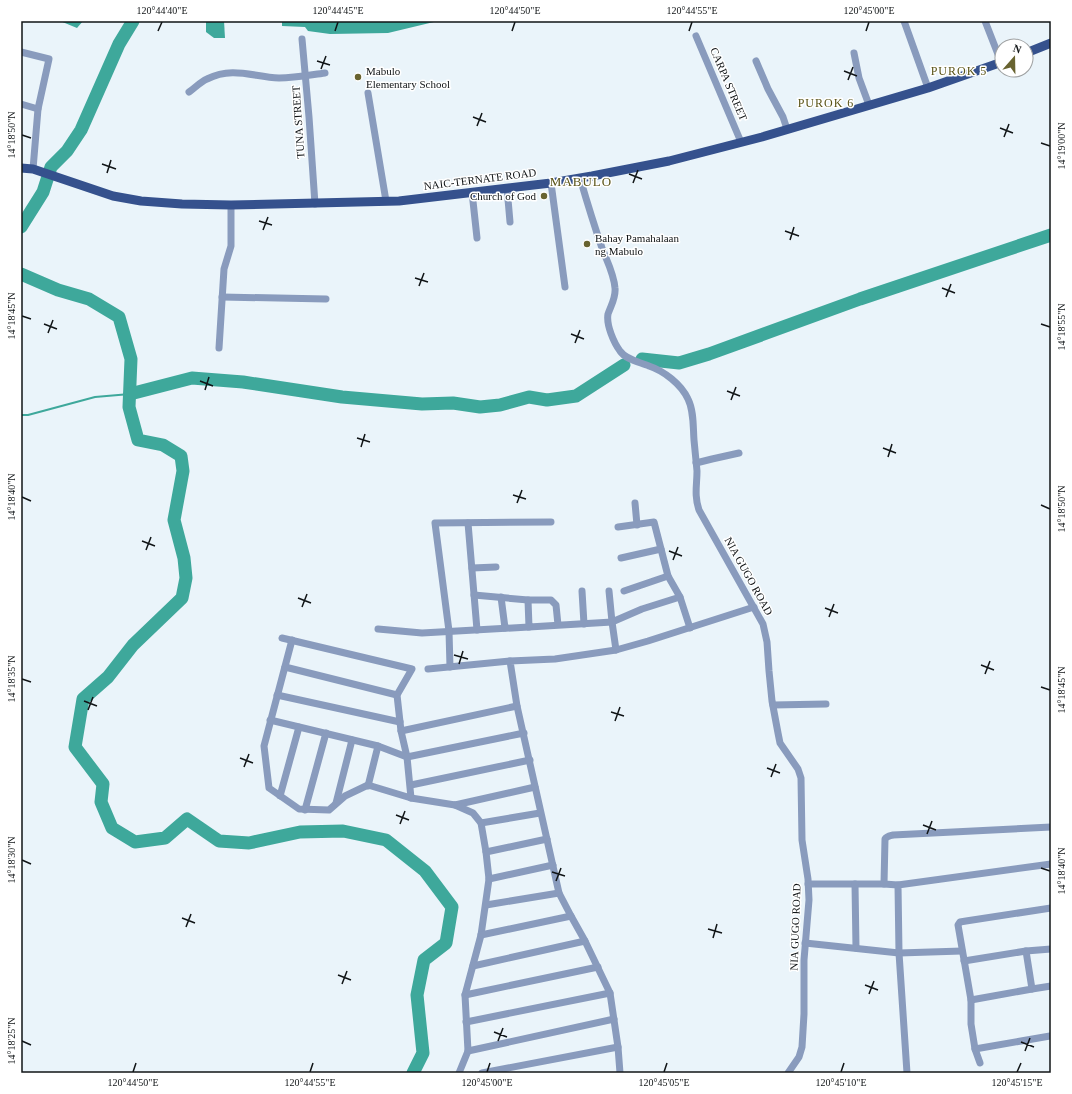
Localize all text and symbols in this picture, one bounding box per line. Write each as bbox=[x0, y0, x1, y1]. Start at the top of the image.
text: 120°44'40"E bbox=[137, 5, 188, 16]
text: 120°44'45"E bbox=[313, 5, 364, 16]
text: 120°44'50"E bbox=[490, 5, 541, 16]
text: 120°44'55"E bbox=[667, 5, 718, 16]
text: 120°45'00"E bbox=[844, 5, 895, 16]
north arrow bbox=[994, 38, 1034, 78]
text: N bbox=[1012, 42, 1023, 56]
street label: CARPA STREET bbox=[708, 46, 750, 123]
district label: PUROK 5 bbox=[931, 64, 987, 78]
place label: Mabulo Elementary School bbox=[366, 65, 450, 90]
marker: Mabulo Elementary School bbox=[353, 72, 363, 82]
street label: TUNA STREET bbox=[289, 85, 307, 159]
district label: PUROK 6 bbox=[798, 96, 854, 110]
text: 14°18'50"N bbox=[6, 111, 17, 159]
text: 14°19'00"N bbox=[1056, 122, 1067, 170]
street label: NAIC-TERNATE ROAD bbox=[423, 166, 537, 192]
district label: MABULO bbox=[550, 174, 612, 189]
place label: Church of God bbox=[470, 190, 536, 202]
marker: Church of God bbox=[539, 191, 549, 201]
place label: Bahay Pamahalaan ng Mabulo bbox=[595, 232, 679, 257]
marker: Bahay Pamahalaan ng Mabulo bbox=[582, 239, 592, 249]
text: 14°18'45"N bbox=[6, 292, 17, 340]
text: 14°18'55"N bbox=[1056, 303, 1067, 351]
text: 14°18'40"N bbox=[6, 473, 17, 521]
text: 14°18'50"N bbox=[1056, 485, 1067, 533]
street label: NIA GUGO ROAD bbox=[723, 535, 775, 617]
text: 14°18'35"N bbox=[6, 655, 17, 703]
text: 14°18'45"N bbox=[1056, 666, 1067, 714]
text: 14°18'30"N bbox=[6, 836, 17, 884]
text: 14°18'40"N bbox=[1056, 847, 1067, 895]
street label: NIA GUGO ROAD bbox=[787, 883, 803, 971]
text: 14°18'25"N bbox=[6, 1017, 17, 1065]
text: 120°44'50"E bbox=[108, 1077, 159, 1088]
text: 120°44'55"E bbox=[285, 1077, 336, 1088]
text: 120°45'00"E bbox=[462, 1077, 513, 1088]
text: 120°45'05"E bbox=[639, 1077, 690, 1088]
text: 120°45'10"E bbox=[816, 1077, 867, 1088]
text: 120°45'15"E bbox=[992, 1077, 1043, 1088]

